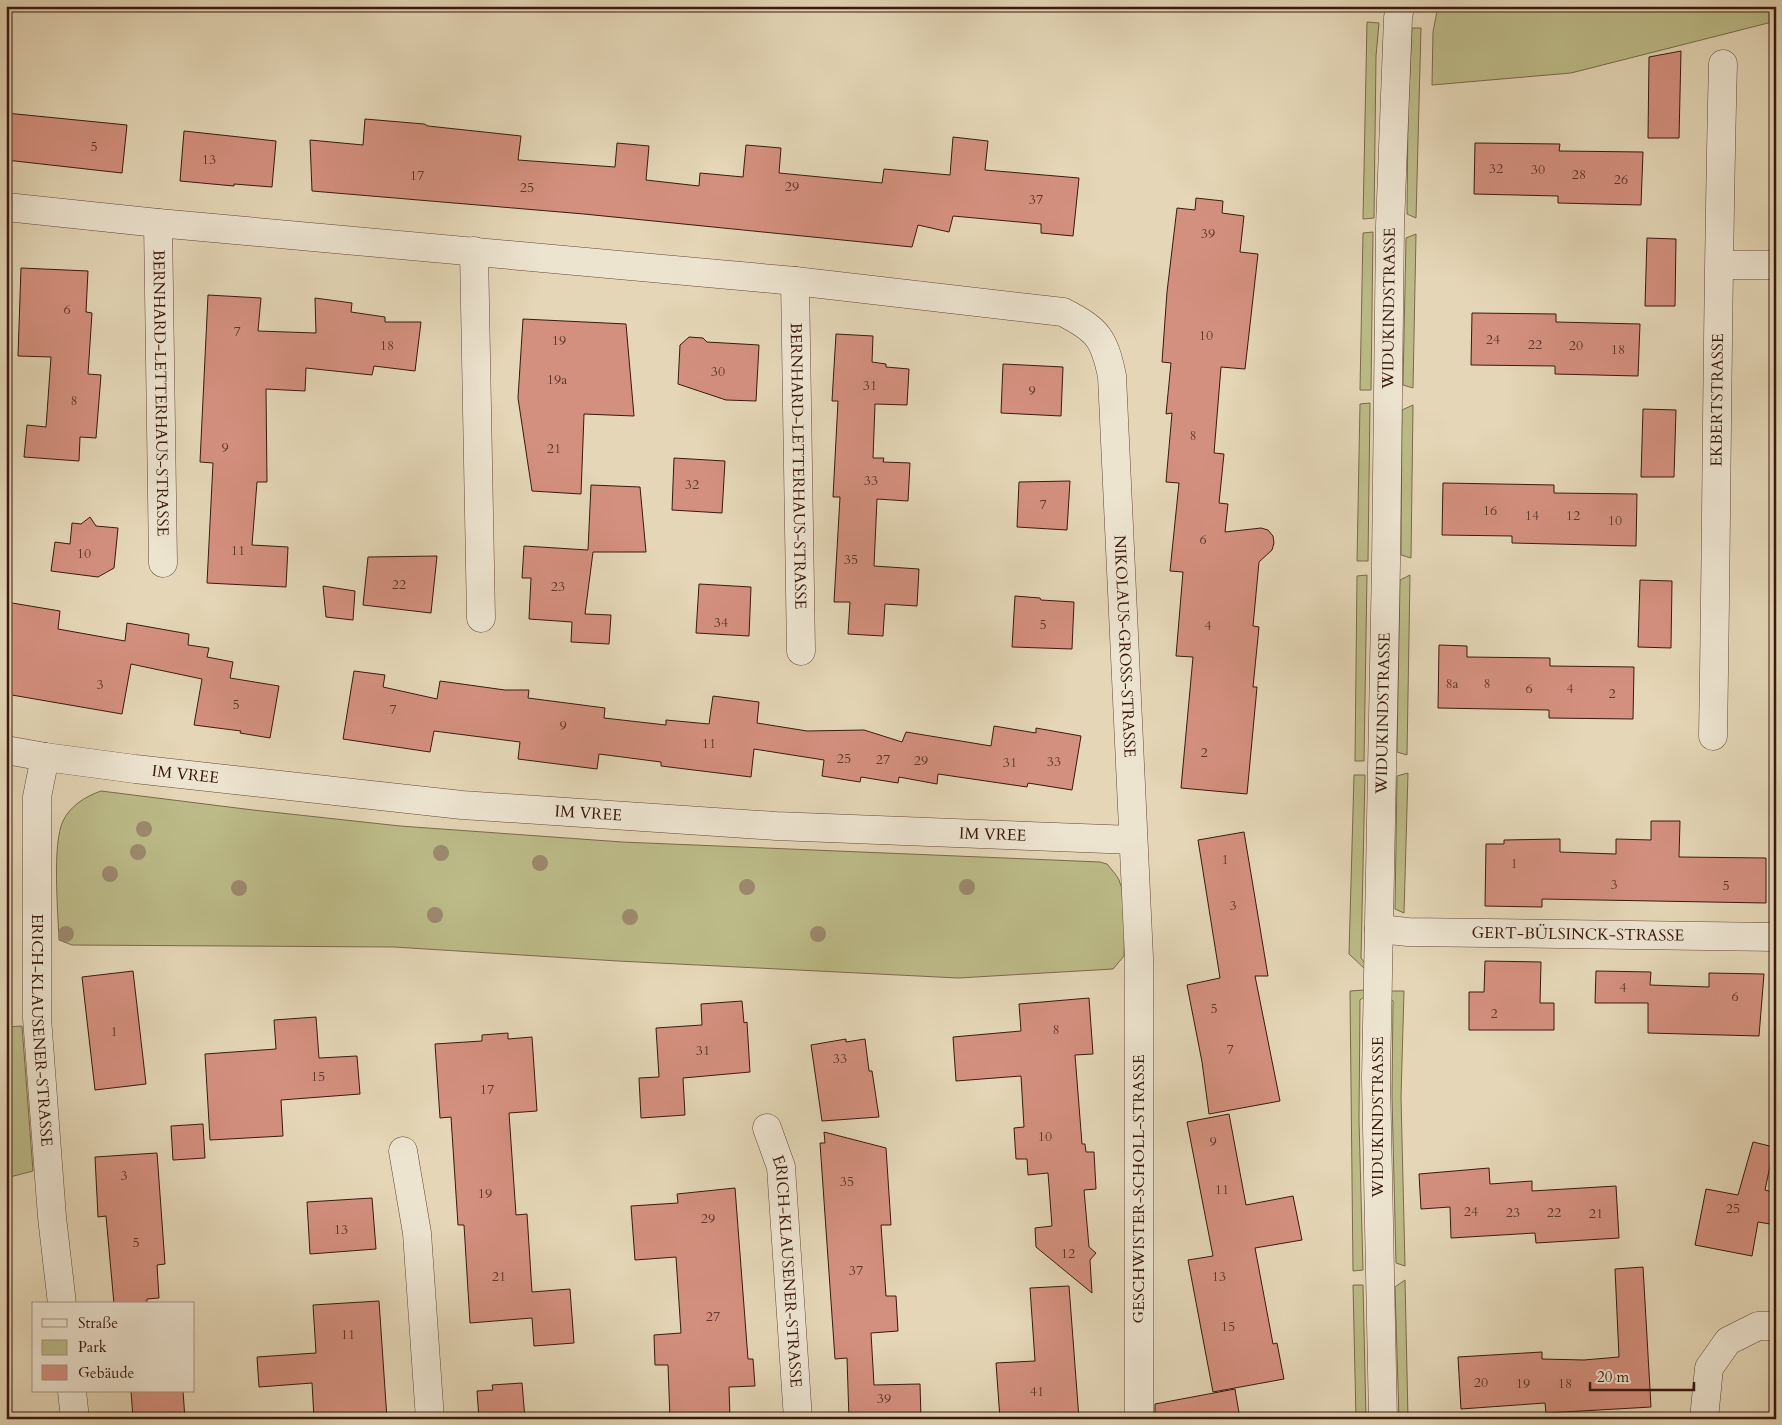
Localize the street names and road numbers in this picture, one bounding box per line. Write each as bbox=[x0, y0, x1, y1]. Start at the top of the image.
street label: WIDUKINDSTRASSE bbox=[1377, 227, 1401, 390]
street label: BERNHARD-LETTERHAUS-STRASSE bbox=[147, 250, 174, 537]
street label: BERNHARD-LETTERHAUS-STRASSE bbox=[785, 323, 811, 610]
street label: EKBERTSTRASSE bbox=[1706, 333, 1729, 467]
street label: NIKOLAUS-GROSS-STRASSE bbox=[1108, 534, 1141, 758]
street label: WIDUKINDSTRASSE bbox=[1371, 632, 1396, 795]
street label: IM VREE bbox=[151, 760, 220, 789]
street label: IM VREE bbox=[554, 800, 623, 827]
street label: IM VREE bbox=[959, 822, 1027, 847]
street label: ERICH-KLAUSENER-STRASSE bbox=[26, 914, 58, 1147]
street label: GERT-BÜLSINCK-STRASSE bbox=[1471, 922, 1684, 947]
street label: WIDUKINDSTRASSE bbox=[1367, 1036, 1389, 1199]
street label: GESCHWISTER-SCHOLL-STRASSE bbox=[1128, 1054, 1150, 1324]
street label: ERICH-KLAUSENER-STRASSE bbox=[767, 1152, 807, 1388]

